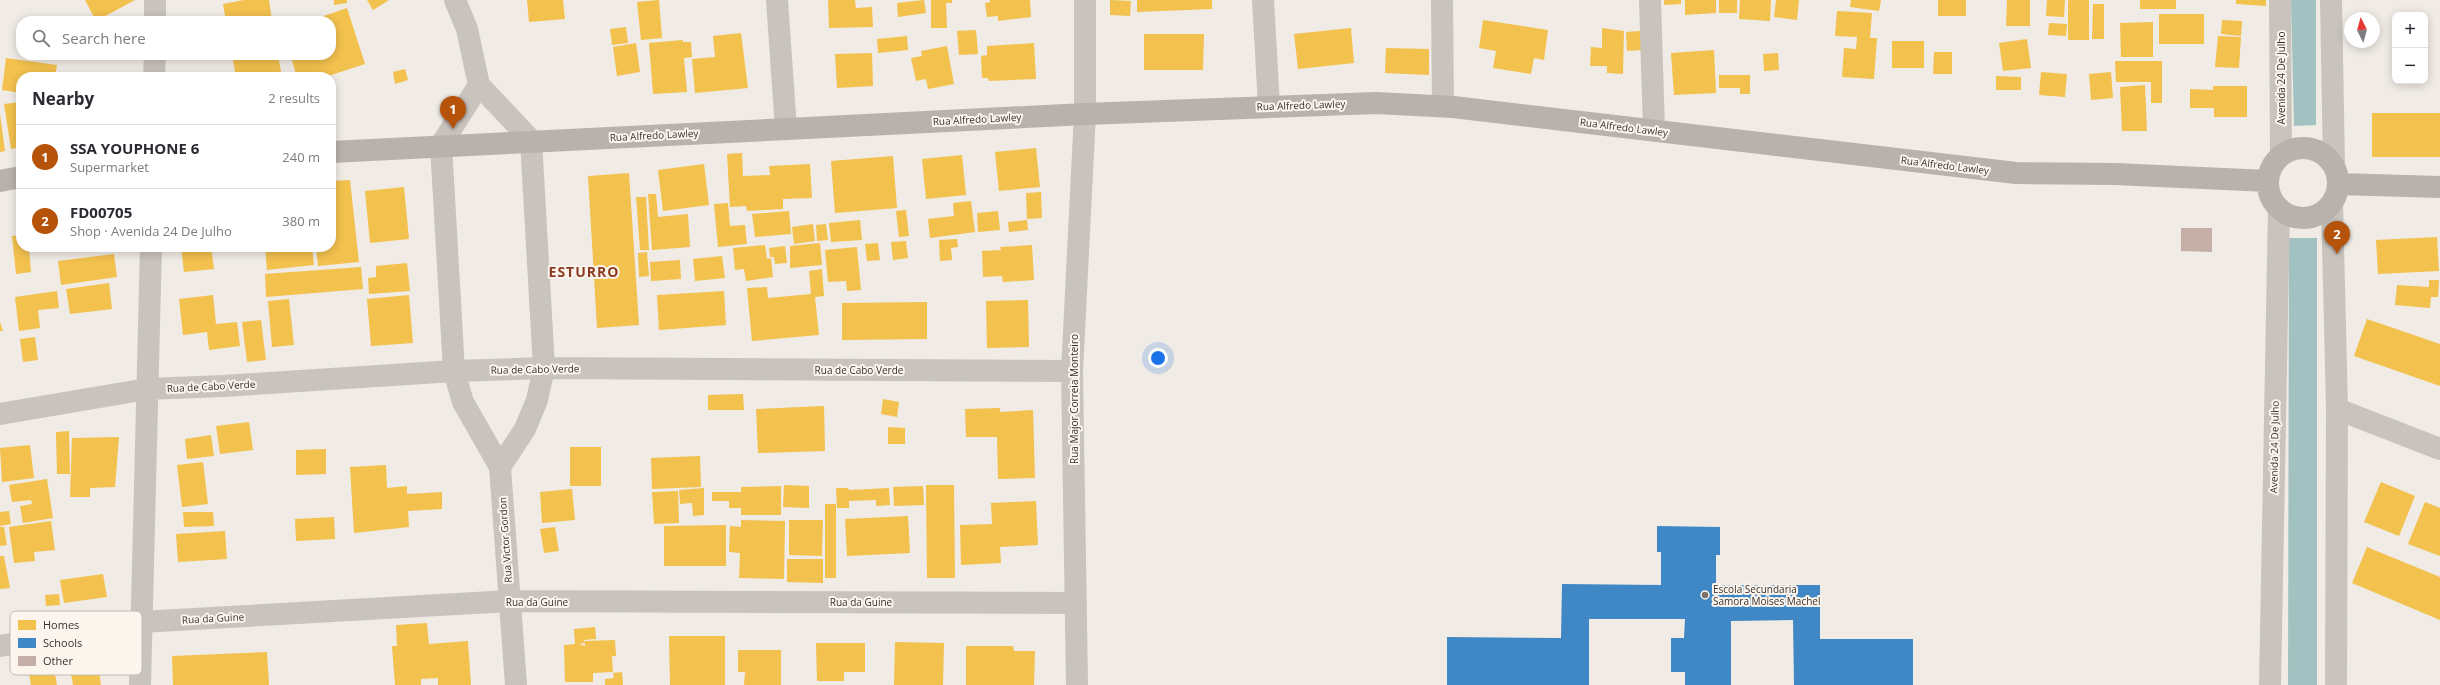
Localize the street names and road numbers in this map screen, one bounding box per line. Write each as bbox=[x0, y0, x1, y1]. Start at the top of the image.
street label: Avenida 24 De Julho bbox=[2274, 32, 2288, 124]
street label: Rua Alfredo Lawley bbox=[1256, 96, 1347, 114]
street label: Rua Alfredo Lawley bbox=[932, 110, 1023, 128]
street label: Rua Alfredo Lawley bbox=[1579, 115, 1670, 139]
street label: Rua Alfredo Lawley bbox=[609, 126, 700, 144]
street label: Rua Alfredo Lawley bbox=[1900, 153, 1991, 177]
street label: Rua Major Correia Monteiro bbox=[1067, 334, 1081, 464]
street label: Rua de Cabo Verde bbox=[490, 361, 580, 377]
street label: Rua de Cabo Verde bbox=[815, 363, 904, 377]
street label: Rua de Cabo Verde bbox=[166, 377, 256, 395]
street label: Avenida 24 De Julho bbox=[2266, 400, 2282, 494]
street label: Rua Victor Gordon bbox=[495, 497, 515, 583]
street label: Rua da Guine bbox=[506, 595, 569, 609]
street label: Rua da Guine bbox=[830, 595, 893, 609]
street label: Rua da Guine bbox=[181, 609, 245, 627]

